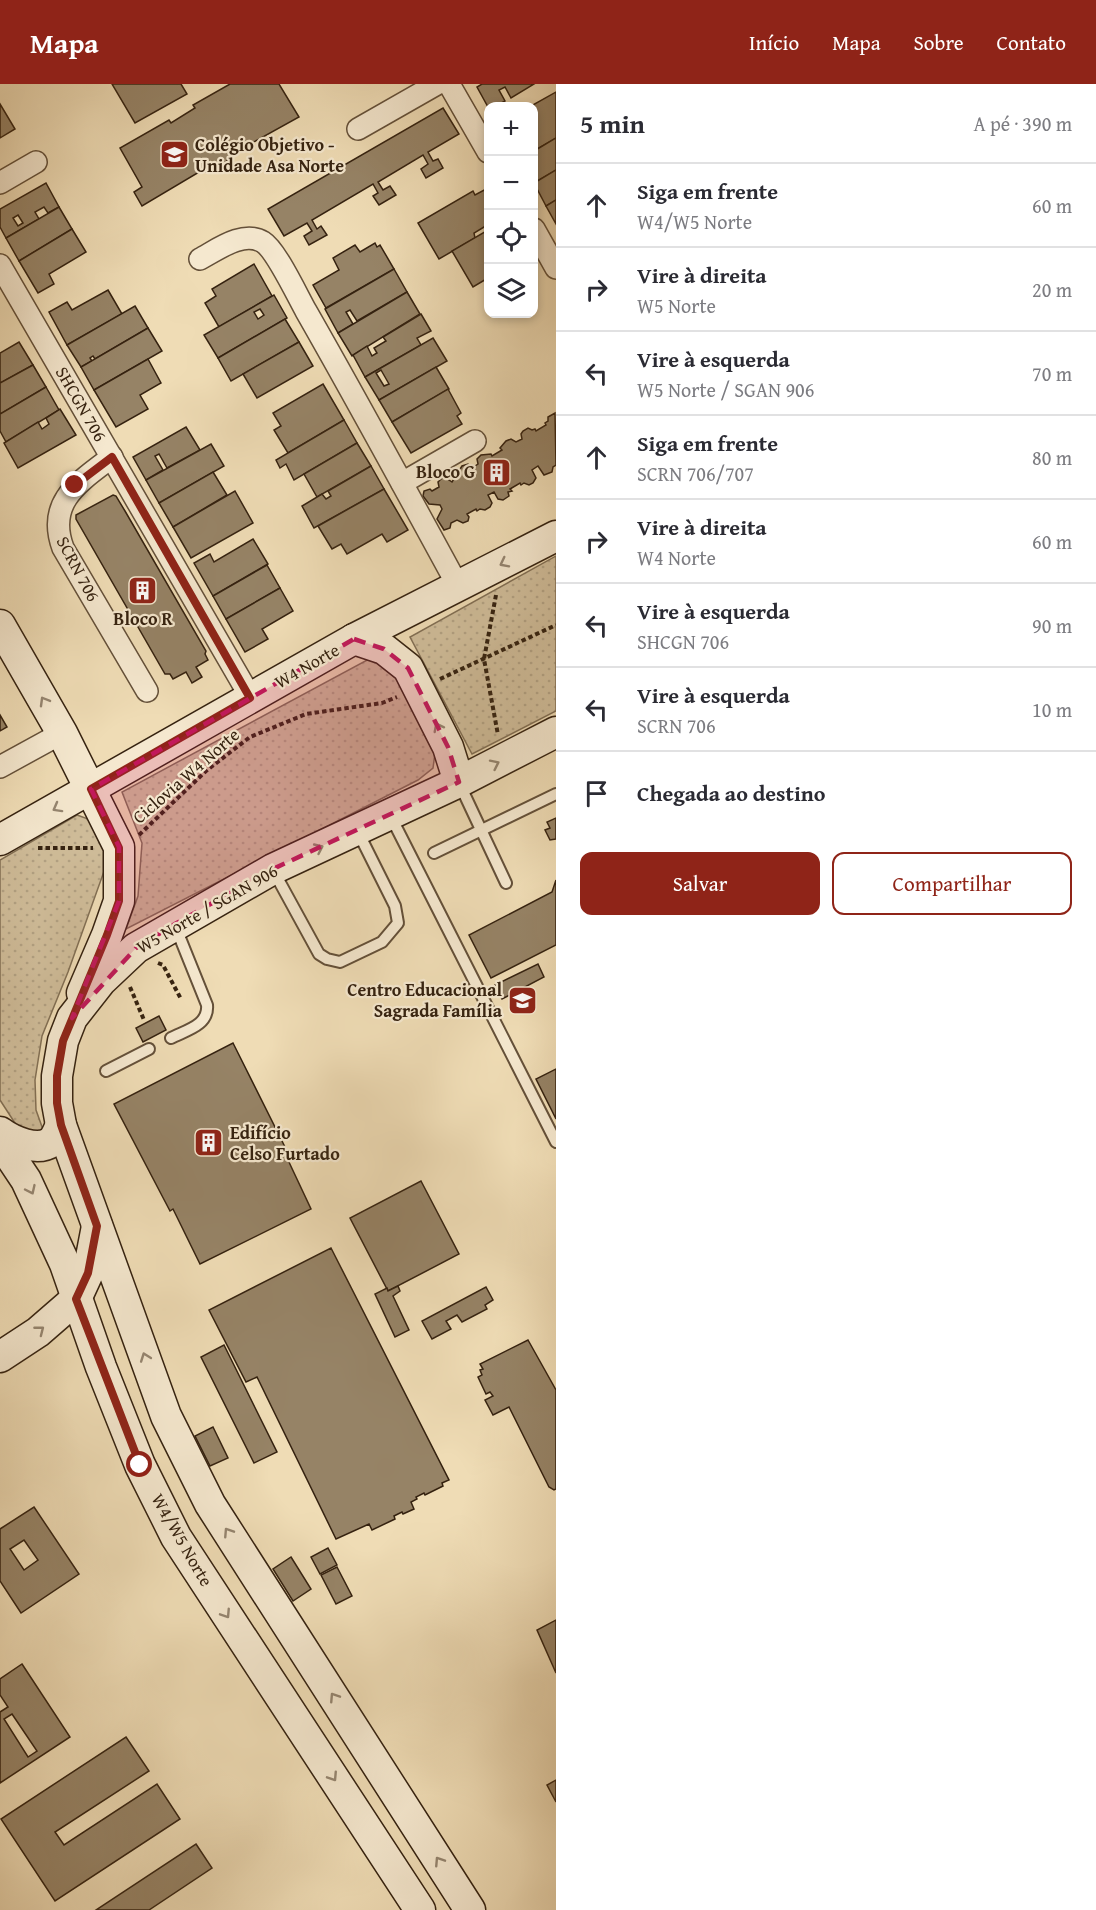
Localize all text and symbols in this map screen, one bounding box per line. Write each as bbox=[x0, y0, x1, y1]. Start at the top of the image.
text: Mapa bbox=[30, 22, 99, 63]
text: Início bbox=[749, 27, 799, 58]
text: Mapa bbox=[832, 27, 881, 58]
text: Sobre bbox=[914, 27, 964, 58]
text: Contato bbox=[997, 27, 1066, 58]
map controls bbox=[484, 102, 538, 318]
button: + bbox=[484, 102, 538, 156]
text: 5 min bbox=[580, 104, 645, 143]
text: A pé · 390 m bbox=[974, 109, 1072, 138]
place label: Colégio Objetivo - Unidade Asa Norte bbox=[195, 131, 344, 179]
school or university icon: Colégio Objetivo - Unidade Asa Norte bbox=[158, 139, 190, 171]
button: − bbox=[484, 156, 538, 210]
text: Siga em frente bbox=[637, 175, 778, 207]
icon: ahead bbox=[580, 189, 613, 222]
text: 60 m bbox=[1032, 191, 1072, 220]
text: W4/W5 Norte bbox=[637, 207, 752, 236]
button: locate bbox=[484, 210, 538, 264]
text: Vire à direita bbox=[637, 259, 767, 291]
button: layers bbox=[484, 264, 538, 318]
icon: right bbox=[580, 273, 613, 306]
text: 20 m bbox=[1032, 275, 1072, 304]
text: W5 Norte bbox=[637, 291, 716, 320]
text: Vire à esquerda bbox=[637, 343, 790, 375]
icon: left bbox=[580, 357, 613, 390]
text: 70 m bbox=[1032, 359, 1072, 388]
street label: SHCGN 706 bbox=[49, 361, 114, 446]
text: W5 Norte / SGAN 906 bbox=[637, 375, 814, 404]
text: Siga em frente bbox=[637, 427, 778, 459]
icon: ahead bbox=[580, 441, 613, 474]
text: 80 m bbox=[1032, 443, 1072, 472]
building icon: Bloco G bbox=[480, 456, 512, 488]
place label: Bloco G bbox=[416, 458, 475, 485]
text: SCRN 706/707 bbox=[637, 459, 754, 488]
route end bbox=[61, 471, 87, 497]
text: Vire à direita bbox=[637, 511, 767, 543]
icon: right bbox=[580, 525, 613, 558]
text: 60 m bbox=[1032, 527, 1072, 556]
street label: SCRN 706 bbox=[50, 531, 107, 606]
text: W4 Norte bbox=[637, 543, 716, 572]
one-way arrow bbox=[499, 555, 510, 567]
building icon: Bloco R bbox=[127, 574, 159, 606]
text: Vire à esquerda bbox=[637, 595, 790, 627]
place label: Bloco R bbox=[113, 605, 173, 632]
icon: left bbox=[580, 609, 613, 642]
text: 90 m bbox=[1032, 611, 1072, 640]
text: SHCGN 706 bbox=[637, 627, 729, 656]
street label: W4 Norte bbox=[269, 636, 344, 695]
text: Vire à esquerda bbox=[637, 679, 790, 711]
icon: left bbox=[580, 693, 613, 726]
text: 10 m bbox=[1032, 695, 1072, 724]
one-way arrow bbox=[39, 696, 51, 707]
text: SCRN 706 bbox=[637, 711, 716, 740]
street label: Ciclovia W4 Norte bbox=[126, 721, 245, 830]
one-way arrow bbox=[434, 723, 445, 734]
one-way arrow bbox=[489, 760, 499, 771]
icon: arrive bbox=[580, 777, 613, 810]
text: Chegada ao destino bbox=[637, 777, 825, 809]
one-way arrow bbox=[53, 801, 63, 812]
one-way arrow bbox=[313, 843, 324, 855]
button: Salvar bbox=[580, 852, 820, 915]
button: Compartilhar bbox=[832, 852, 1072, 915]
street label: W5 Norte / SGAN 906 bbox=[131, 857, 283, 960]
place label: Centro Educacional Sagrada Família bbox=[347, 976, 503, 1024]
school or university icon: Centro Educacional Sagrada Família bbox=[507, 984, 539, 1016]
place label: Edifício Celso Furtado bbox=[230, 1119, 340, 1167]
building icon: Edifício Celso Furtado bbox=[193, 1127, 225, 1159]
one-way arrow bbox=[23, 1184, 35, 1195]
one-way arrow bbox=[33, 1327, 44, 1338]
one-way arrow bbox=[139, 1352, 152, 1363]
route start bbox=[126, 1451, 152, 1477]
street label: W4/W5 Norte bbox=[145, 1488, 220, 1591]
one-way arrow bbox=[225, 1528, 236, 1539]
one-way arrow bbox=[219, 1607, 230, 1618]
one-way arrow bbox=[330, 1692, 341, 1703]
one-way arrow bbox=[326, 1770, 337, 1781]
one-way arrow bbox=[435, 1857, 446, 1868]

